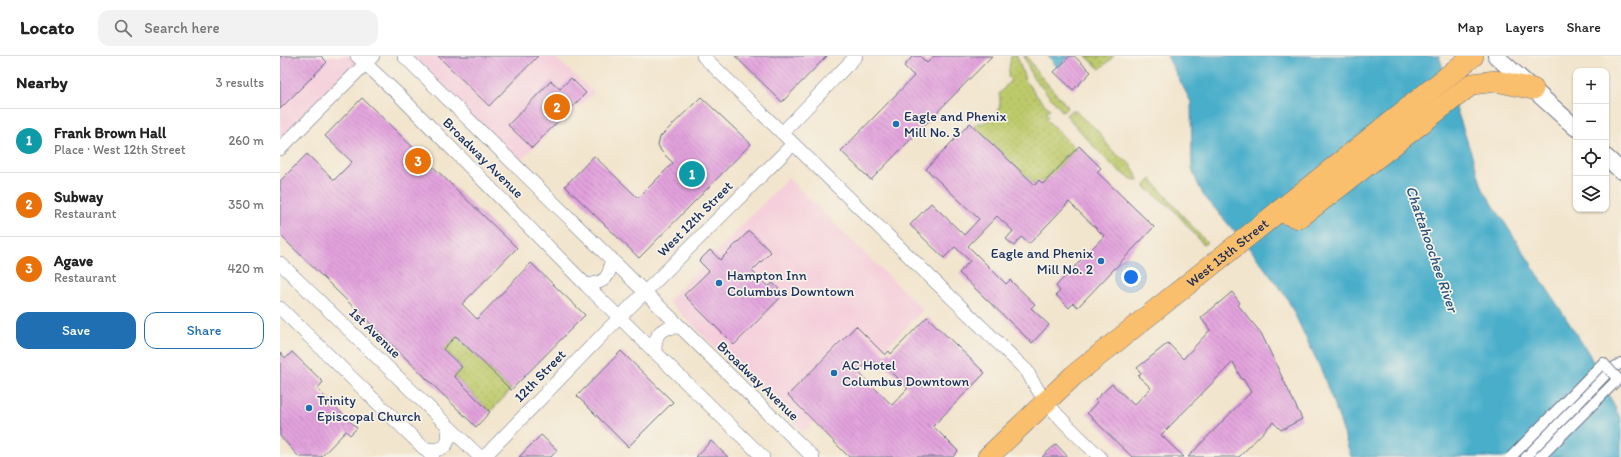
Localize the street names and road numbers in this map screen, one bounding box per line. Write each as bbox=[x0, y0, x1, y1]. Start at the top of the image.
street label: Broadway Avenue bbox=[439, 114, 527, 202]
street label: West 12th Street bbox=[654, 178, 736, 260]
street label: West 13th Street bbox=[1183, 215, 1272, 291]
street label: 1st Avenue bbox=[346, 304, 405, 362]
street label: Broadway Avenue bbox=[714, 338, 803, 424]
street label: 12th Street bbox=[511, 346, 569, 406]

